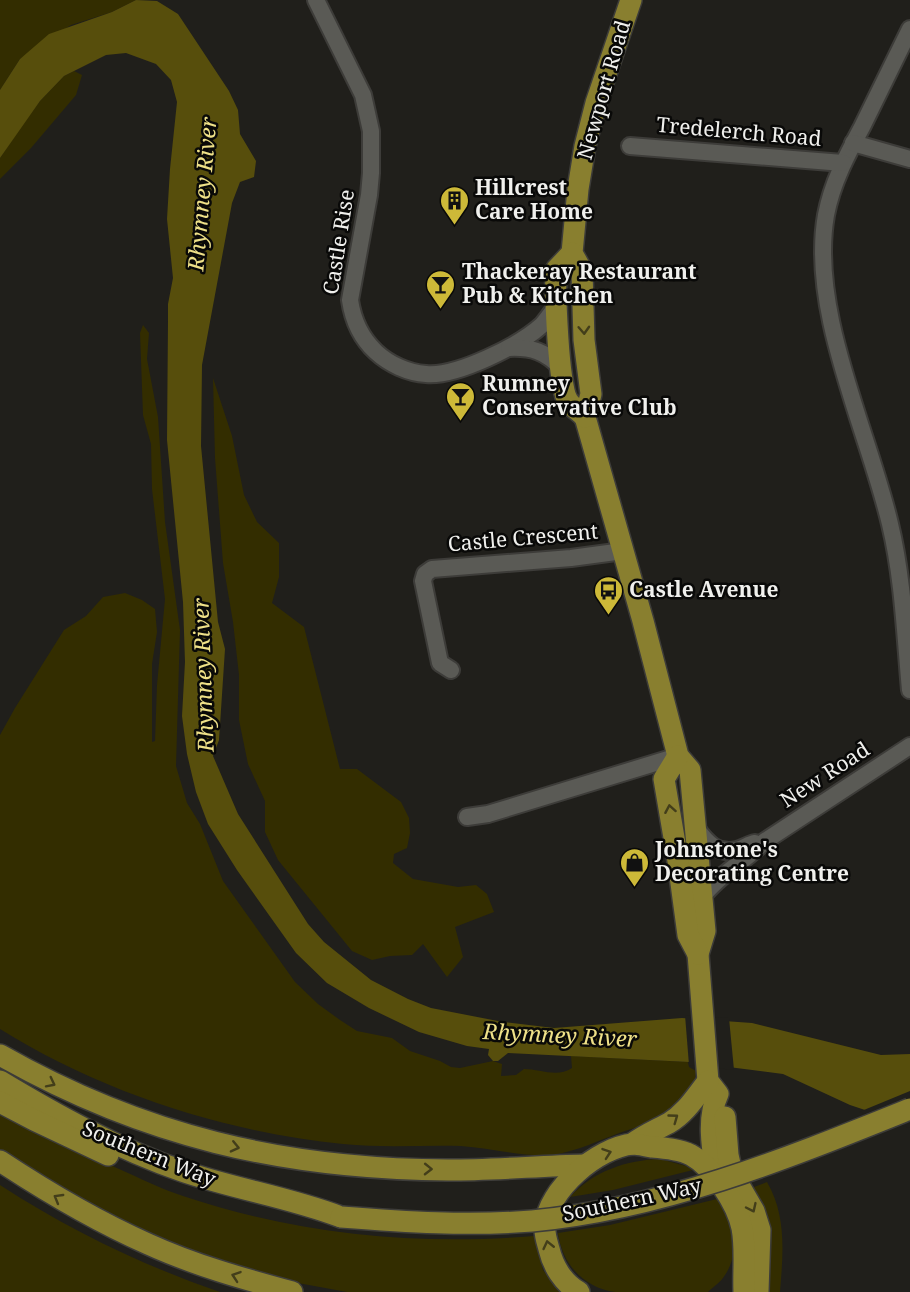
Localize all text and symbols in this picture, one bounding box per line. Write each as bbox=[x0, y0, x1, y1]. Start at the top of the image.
street label: Newport Road bbox=[570, 17, 636, 163]
street label: Tredelerch Road bbox=[655, 110, 823, 152]
water label: Rhymney River bbox=[179, 115, 223, 273]
place label: Hillcrest Care Home bbox=[475, 173, 593, 225]
building icon: Hillcrest Care Home bbox=[438, 184, 470, 226]
street label: Castle Rise bbox=[316, 187, 360, 296]
place label: Thackeray Restaurant Pub & Kitchen bbox=[462, 257, 697, 309]
bar icon: Thackeray Restaurant Pub & Kitchen bbox=[425, 268, 457, 310]
one-way arrow bbox=[577, 325, 590, 334]
place label: Rumney Conservative Club bbox=[482, 369, 677, 421]
bar icon: Rumney Conservative Club bbox=[445, 380, 477, 422]
street label: Castle Crescent bbox=[447, 516, 599, 558]
bus stop icon: Castle Avenue bbox=[592, 574, 624, 616]
place label: Castle Avenue bbox=[629, 575, 778, 603]
water label: Rhymney River bbox=[184, 597, 220, 754]
street label: New Road bbox=[774, 735, 875, 814]
one-way arrow bbox=[664, 804, 676, 814]
place label: Johnstone's Decorating Centre bbox=[654, 835, 849, 887]
shop icon: Johnstone's Decorating Centre bbox=[618, 846, 650, 888]
water label: Rhymney River bbox=[481, 1015, 639, 1053]
one-way arrow bbox=[45, 1075, 56, 1087]
street label: Southern Way bbox=[79, 1114, 220, 1193]
one-way arrow bbox=[668, 1114, 679, 1125]
one-way arrow bbox=[229, 1140, 239, 1153]
one-way arrow bbox=[601, 1147, 612, 1160]
one-way arrow bbox=[424, 1163, 433, 1175]
street label: Southern Way bbox=[560, 1171, 704, 1227]
one-way arrow bbox=[54, 1194, 64, 1205]
one-way arrow bbox=[744, 1201, 756, 1212]
one-way arrow bbox=[543, 1240, 556, 1250]
one-way arrow bbox=[231, 1271, 242, 1284]

